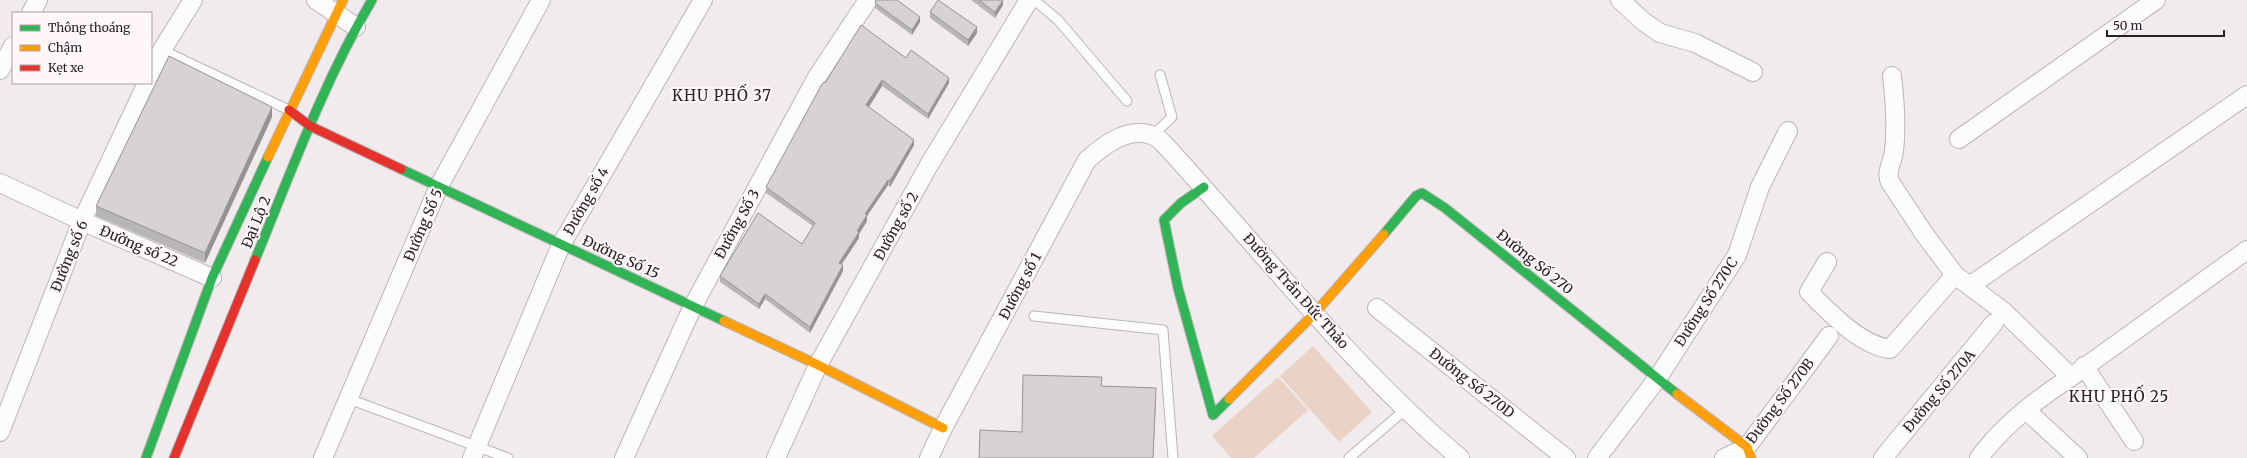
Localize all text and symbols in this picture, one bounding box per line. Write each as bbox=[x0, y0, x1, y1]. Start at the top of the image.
legend bbox=[12, 12, 152, 84]
scale bar bbox=[2107, 12, 2224, 38]
text: 50 m bbox=[2113, 18, 2142, 33]
text: Thông thoáng bbox=[48, 20, 131, 35]
text: Chậm bbox=[48, 40, 82, 55]
text: Kẹt xe bbox=[48, 60, 83, 75]
district label: KHU PHỐ 37 bbox=[672, 83, 772, 105]
street label: Đường số 4 bbox=[559, 163, 613, 238]
street label: Đường Số 5 bbox=[400, 186, 446, 264]
street label: Đường Số 3 bbox=[711, 186, 763, 262]
street label: Đường số 2 bbox=[870, 189, 922, 263]
street label: Đại Lộ 2 bbox=[237, 193, 275, 251]
street label: Đường số 6 bbox=[46, 218, 92, 294]
street label: Đường số 22 bbox=[97, 221, 181, 271]
street label: Đường Số 270 bbox=[1493, 226, 1577, 298]
street label: Đường Trần Đức Thảo bbox=[1239, 229, 1353, 353]
street label: Đường Số 15 bbox=[580, 231, 662, 283]
street label: Đường số 1 bbox=[995, 249, 1045, 323]
street label: Đường Số 270C bbox=[1670, 254, 1742, 350]
street label: Đường Số 270D bbox=[1426, 344, 1519, 422]
street label: Đường Số 270A bbox=[1899, 346, 1979, 436]
street label: Đường Số 270B bbox=[1742, 355, 1818, 447]
district label: KHU PHỐ 25 bbox=[2069, 384, 2169, 406]

